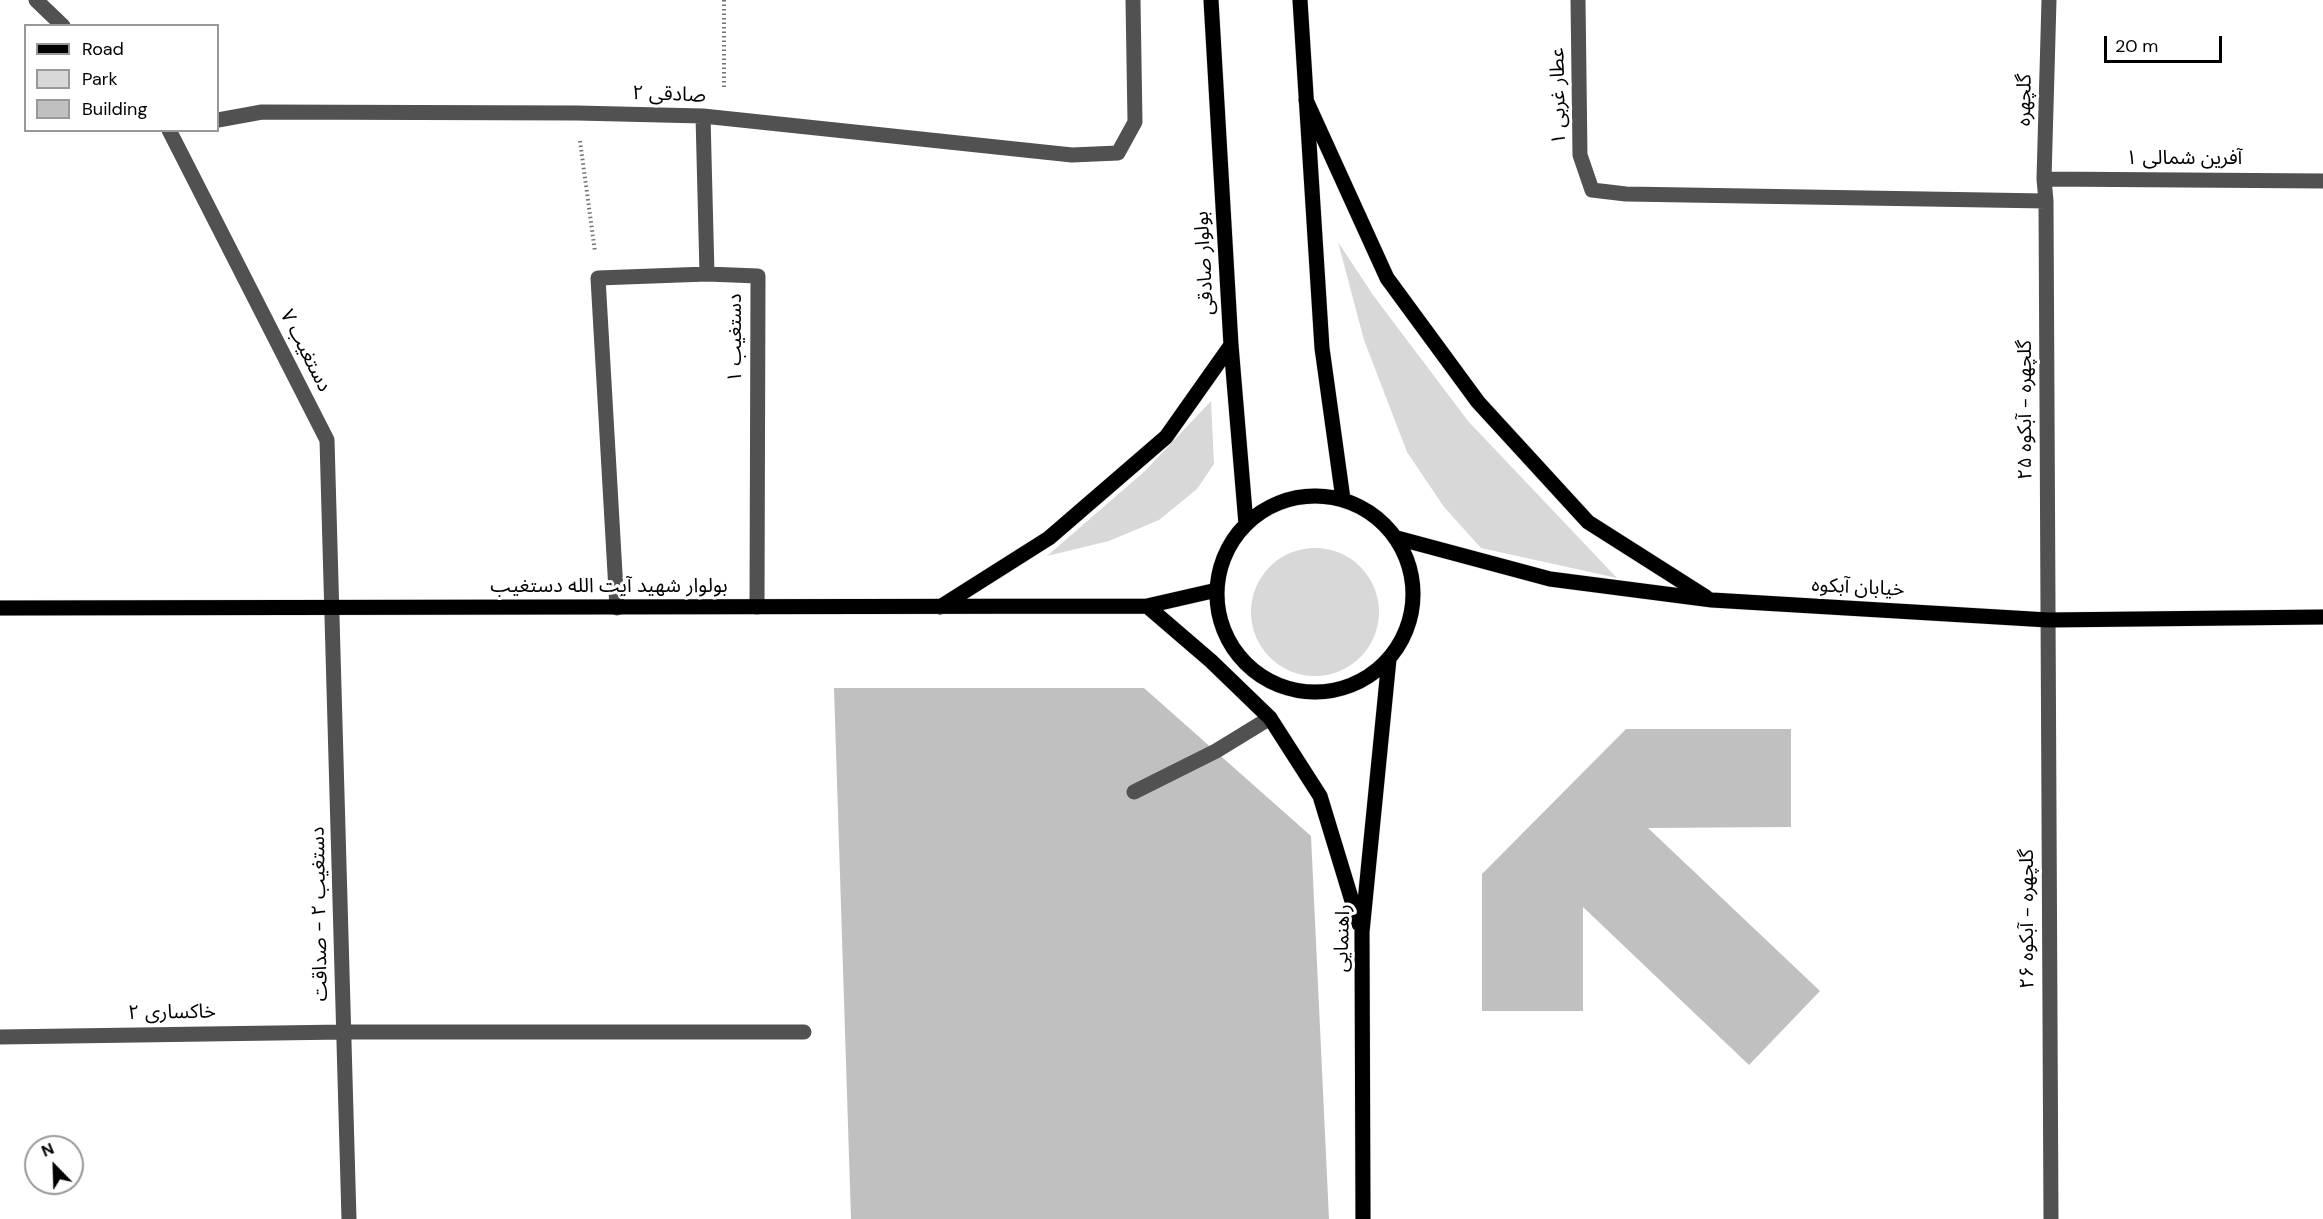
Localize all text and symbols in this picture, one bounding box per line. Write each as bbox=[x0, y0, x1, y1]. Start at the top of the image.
legend bbox=[24, 24, 219, 132]
scale bar bbox=[2107, 24, 2226, 62]
text: 20 m bbox=[2115, 34, 2158, 58]
text: Road bbox=[82, 37, 124, 61]
street label: عطار غربی ۱ bbox=[1546, 47, 1572, 145]
text: Park bbox=[82, 67, 118, 91]
street label: گلچهره bbox=[2013, 74, 2037, 126]
street label: صادقی ۲ bbox=[632, 82, 706, 108]
text: Building bbox=[82, 97, 147, 121]
street label: آفرين شمالى ١ bbox=[2126, 147, 2242, 171]
street label: بولوار صادقی bbox=[1190, 210, 1220, 316]
street label: دستغیب ۱ bbox=[724, 293, 748, 383]
street label: دستغیب ۷ bbox=[274, 306, 336, 396]
street label: گلچهره - آبکوه ۲۵ bbox=[2014, 340, 2038, 480]
street label: خیابان آبکوه bbox=[1811, 574, 1905, 602]
street label: بولوار شهید آیت الله دستغیب bbox=[490, 575, 728, 599]
street label: دستغیب ۲ - صداقت bbox=[306, 826, 334, 1002]
street label: گلچهره - آبکوه ۲۶ bbox=[2016, 849, 2040, 989]
street label: راهنمایی bbox=[1330, 904, 1356, 972]
street label: خاکساری ۲ bbox=[128, 1000, 216, 1026]
north arrow bbox=[24, 1135, 84, 1195]
text: N bbox=[38, 1138, 57, 1162]

